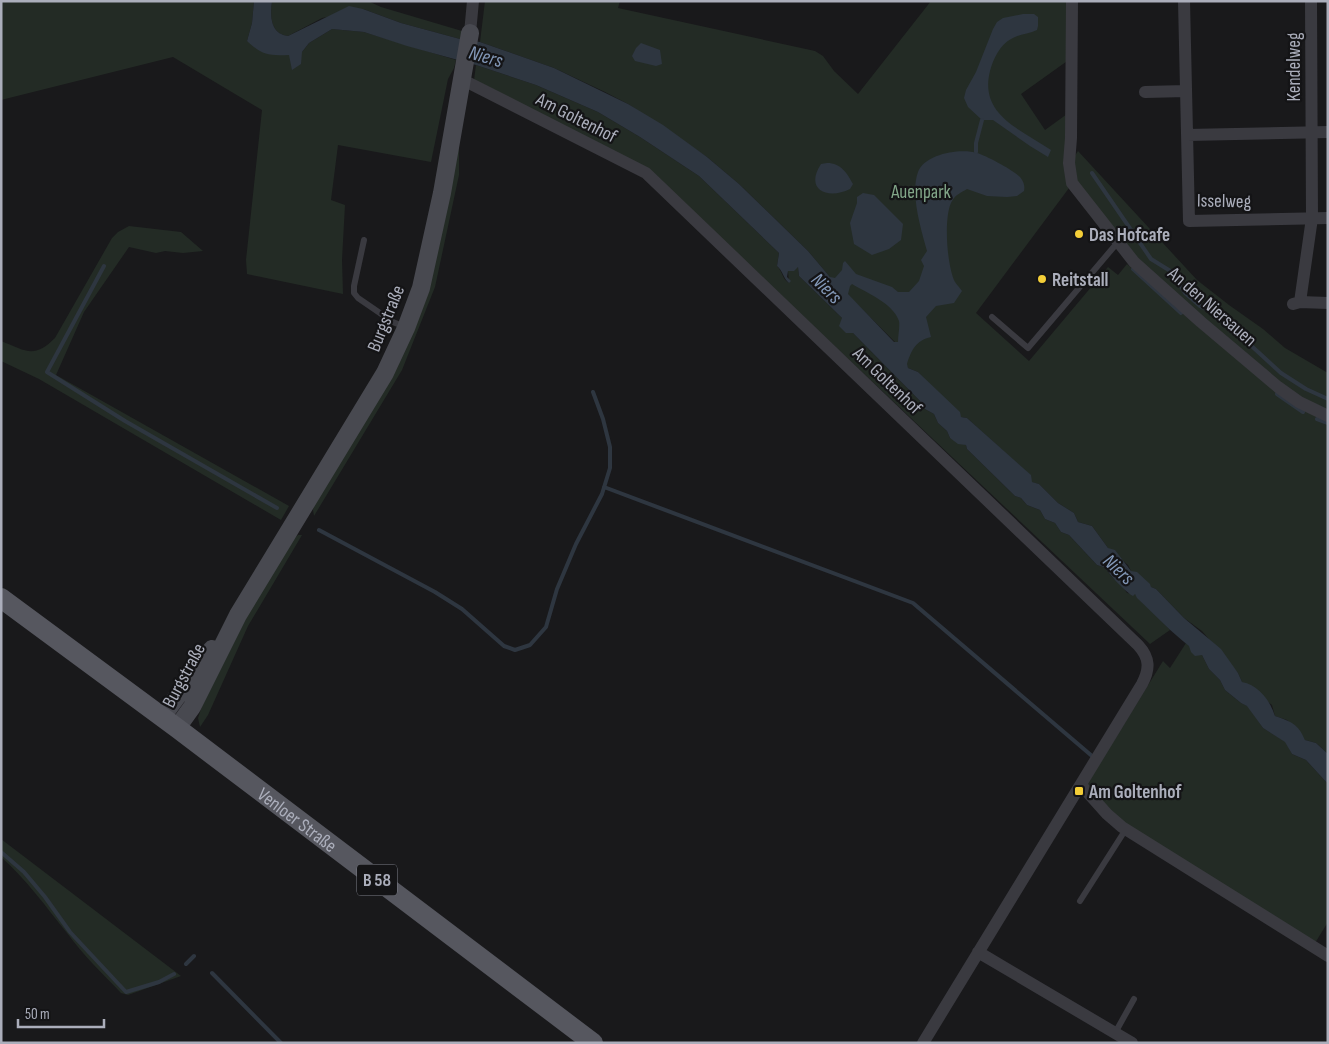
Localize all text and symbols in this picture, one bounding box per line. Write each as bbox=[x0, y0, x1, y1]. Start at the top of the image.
street label: Kendelweg bbox=[1283, 32, 1306, 101]
water label: Niers bbox=[466, 41, 505, 73]
street label: Am Goltenhof bbox=[531, 88, 621, 149]
park label: Auenpark bbox=[890, 181, 952, 204]
street label: Isselweg bbox=[1197, 190, 1252, 213]
place label: Das Hofcafe bbox=[1089, 224, 1170, 247]
marker: Das Hofcafe bbox=[1073, 228, 1085, 240]
street label: An den Niersauen bbox=[1162, 262, 1261, 352]
water label: Niers bbox=[806, 268, 847, 309]
place label: Reitstall bbox=[1052, 269, 1108, 292]
marker: Reitstall bbox=[1036, 273, 1048, 285]
street label: Burgstraße bbox=[363, 282, 410, 355]
street label: Am Goltenhof bbox=[847, 342, 927, 420]
water label: Niers bbox=[1098, 549, 1139, 590]
street label: Burgstraße bbox=[158, 640, 211, 712]
place label: Am Goltenhof bbox=[1088, 781, 1182, 804]
street label: Venloer Straße bbox=[252, 783, 341, 858]
marker: Am Goltenhof bbox=[1073, 785, 1085, 797]
road number: B 58 bbox=[357, 864, 397, 896]
scale bar bbox=[18, 996, 104, 1028]
text: 50 m bbox=[25, 1005, 50, 1024]

